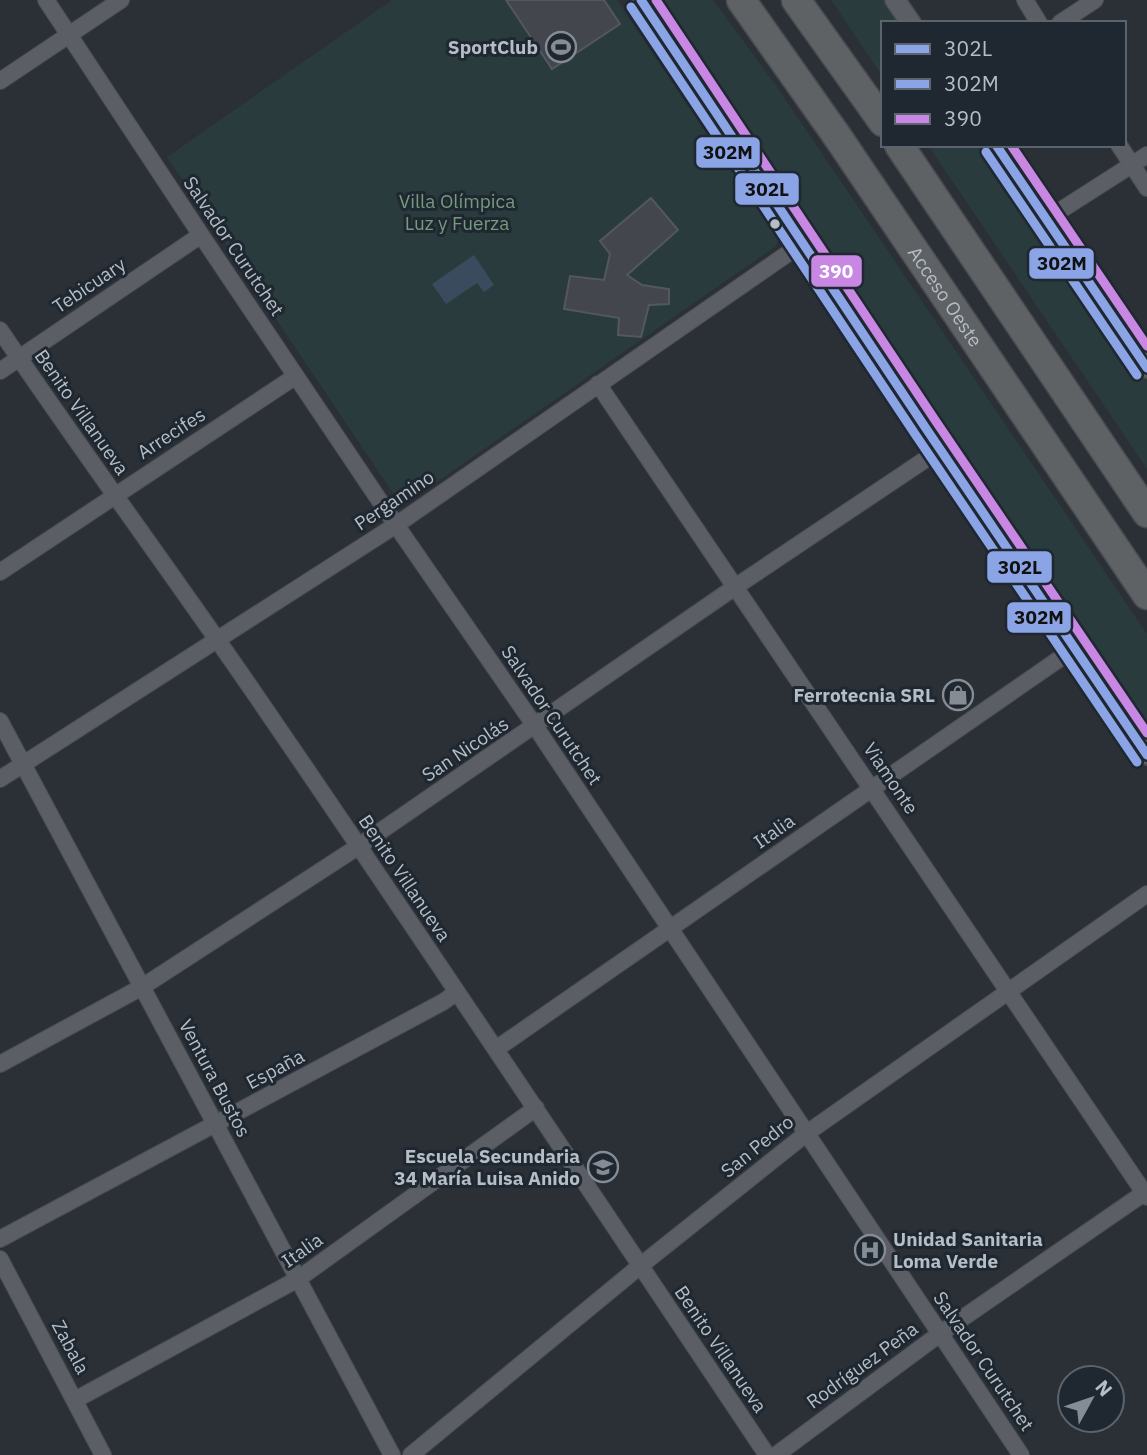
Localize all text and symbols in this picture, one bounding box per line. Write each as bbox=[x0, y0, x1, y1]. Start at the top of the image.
legend bbox=[881, 21, 1126, 147]
sports icon: SportClub bbox=[544, 30, 578, 64]
text: 302L bbox=[944, 34, 992, 62]
place label: SportClub bbox=[448, 35, 538, 59]
text: 302M bbox=[944, 69, 999, 97]
text: 390 bbox=[944, 104, 982, 132]
line badge: 302M bbox=[695, 136, 761, 169]
text: 302M bbox=[703, 140, 753, 164]
street label: Salvador Curutchet bbox=[178, 172, 290, 320]
line badge: 302L bbox=[734, 172, 800, 206]
text: 302L bbox=[745, 177, 789, 201]
park label: Villa Olímpica Luz y Fuerza bbox=[399, 189, 515, 235]
unlabelled marker bbox=[768, 217, 782, 231]
street label: Acceso Oeste bbox=[903, 242, 988, 351]
line badge: 302M bbox=[1028, 247, 1095, 280]
text: 302M bbox=[1037, 251, 1087, 275]
street label: Tebicuary bbox=[48, 252, 131, 318]
line badge: 390 bbox=[810, 254, 863, 288]
text: 390 bbox=[819, 259, 853, 283]
street label: Benito Villanueva bbox=[30, 344, 134, 480]
street label: Arrecifes bbox=[132, 402, 210, 464]
street label: Pergamino bbox=[350, 465, 438, 535]
line badge: 302L bbox=[986, 550, 1053, 584]
text: 302L bbox=[998, 555, 1042, 579]
line badge: 302M bbox=[1006, 601, 1072, 634]
text: 302M bbox=[1014, 605, 1064, 629]
street label: Salvador Curutchet bbox=[496, 641, 608, 789]
shop icon: Ferrotecnia SRL bbox=[941, 678, 975, 712]
place label: Ferrotecnia SRL bbox=[793, 683, 935, 707]
street label: San Nicolás bbox=[417, 711, 513, 787]
street label: Viamonte bbox=[858, 737, 924, 819]
street label: Italia bbox=[749, 808, 799, 854]
street label: Benito Villanueva bbox=[354, 810, 456, 946]
street label: Ventura Bustos bbox=[174, 1015, 256, 1141]
street label: España bbox=[242, 1044, 308, 1094]
street label: San Pedro bbox=[716, 1109, 798, 1183]
place label: Escuela Secundaria 34 María Luisa Anido bbox=[394, 1144, 580, 1190]
school or university icon: Escuela Secundaria 34 María Luisa Anido bbox=[586, 1150, 620, 1184]
street label: Italia bbox=[277, 1227, 327, 1273]
place label: Unidad Sanitaria Loma Verde bbox=[893, 1227, 1043, 1273]
hospital icon: Unidad Sanitaria Loma Verde bbox=[853, 1233, 887, 1267]
street label: Benito Villanueva bbox=[670, 1281, 772, 1417]
street label: Salvador Curutchet bbox=[928, 1287, 1040, 1435]
street label: Zabala bbox=[47, 1316, 95, 1378]
street label: Rodríguez Peña bbox=[801, 1316, 923, 1414]
north arrow bbox=[1056, 1364, 1126, 1434]
text: N bbox=[1090, 1375, 1118, 1401]

